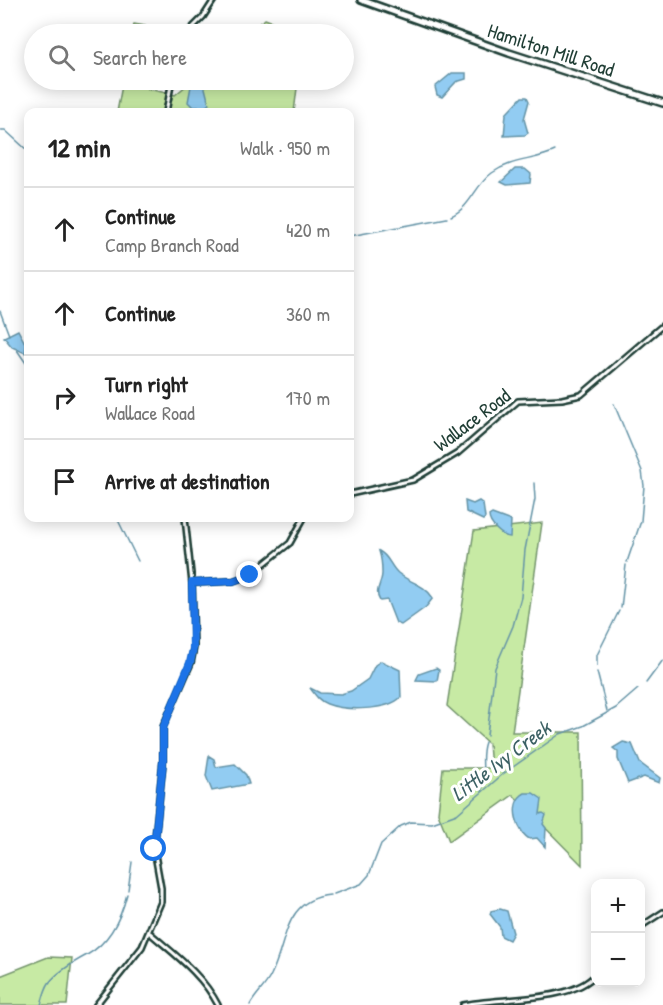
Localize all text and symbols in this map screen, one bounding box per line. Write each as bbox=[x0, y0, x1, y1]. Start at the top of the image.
street label: Hamilton Mill Road bbox=[484, 16, 618, 83]
search box bbox=[24, 24, 354, 90]
icon: search bbox=[45, 41, 78, 74]
text: Search here bbox=[93, 42, 187, 72]
text: 12 min bbox=[48, 130, 111, 165]
text: Walk · 950 m bbox=[240, 134, 330, 161]
text: Continue bbox=[105, 201, 176, 231]
icon: ahead bbox=[48, 213, 81, 246]
text: 420 m bbox=[286, 216, 330, 243]
text: Camp Branch Road bbox=[105, 231, 239, 258]
icon: ahead bbox=[48, 297, 81, 330]
text: Continue bbox=[105, 298, 176, 328]
text: 360 m bbox=[286, 300, 330, 327]
text: Turn right bbox=[105, 369, 188, 399]
icon: right bbox=[48, 381, 81, 414]
street label: Wallace Road bbox=[428, 382, 516, 457]
text: 170 m bbox=[286, 384, 330, 411]
text: Wallace Road bbox=[105, 399, 195, 426]
icon: arrive bbox=[48, 465, 81, 498]
text: Arrive at destination bbox=[105, 466, 270, 496]
route end bbox=[236, 561, 262, 587]
water label: Little Ivy Creek bbox=[445, 712, 558, 808]
route start bbox=[140, 835, 166, 861]
map controls bbox=[591, 879, 645, 987]
button: + bbox=[591, 879, 645, 933]
button: − bbox=[591, 933, 645, 987]

